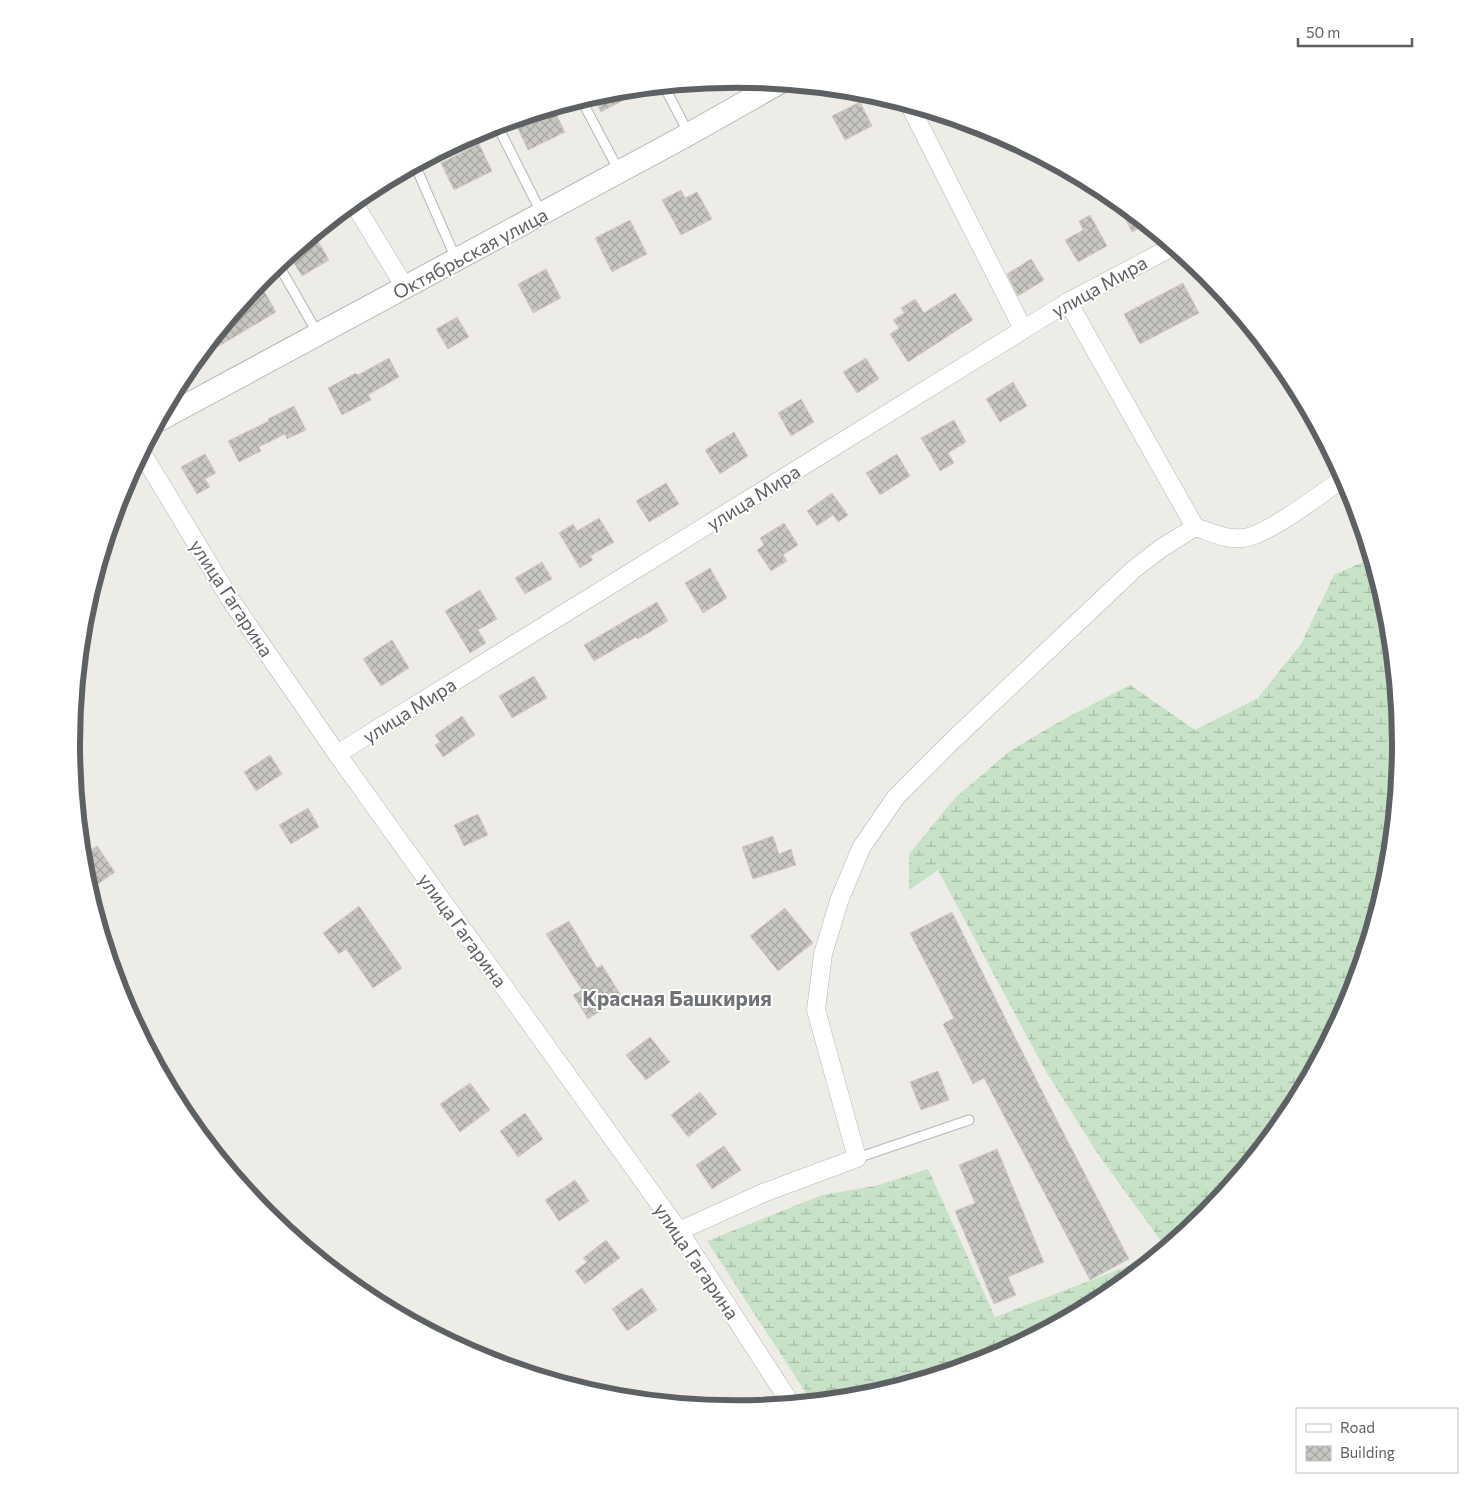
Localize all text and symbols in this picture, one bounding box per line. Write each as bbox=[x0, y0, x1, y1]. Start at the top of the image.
scale bar bbox=[1298, 15, 1412, 47]
text: 50 m bbox=[1306, 23, 1340, 41]
street label: Октябрьская улица bbox=[389, 202, 551, 304]
street label: улица Мира bbox=[1047, 250, 1151, 322]
street label: улица Мира bbox=[702, 459, 804, 535]
street label: улица Гагарина bbox=[185, 535, 279, 661]
street label: улица Мира bbox=[358, 672, 460, 748]
street label: улица Гагарина bbox=[414, 868, 512, 992]
district label: Красная Башкирия bbox=[582, 985, 772, 1010]
street label: улица Гагарина bbox=[650, 1198, 744, 1324]
legend bbox=[1296, 1408, 1458, 1473]
text: Road bbox=[1340, 1418, 1375, 1436]
text: Building bbox=[1340, 1443, 1395, 1461]

